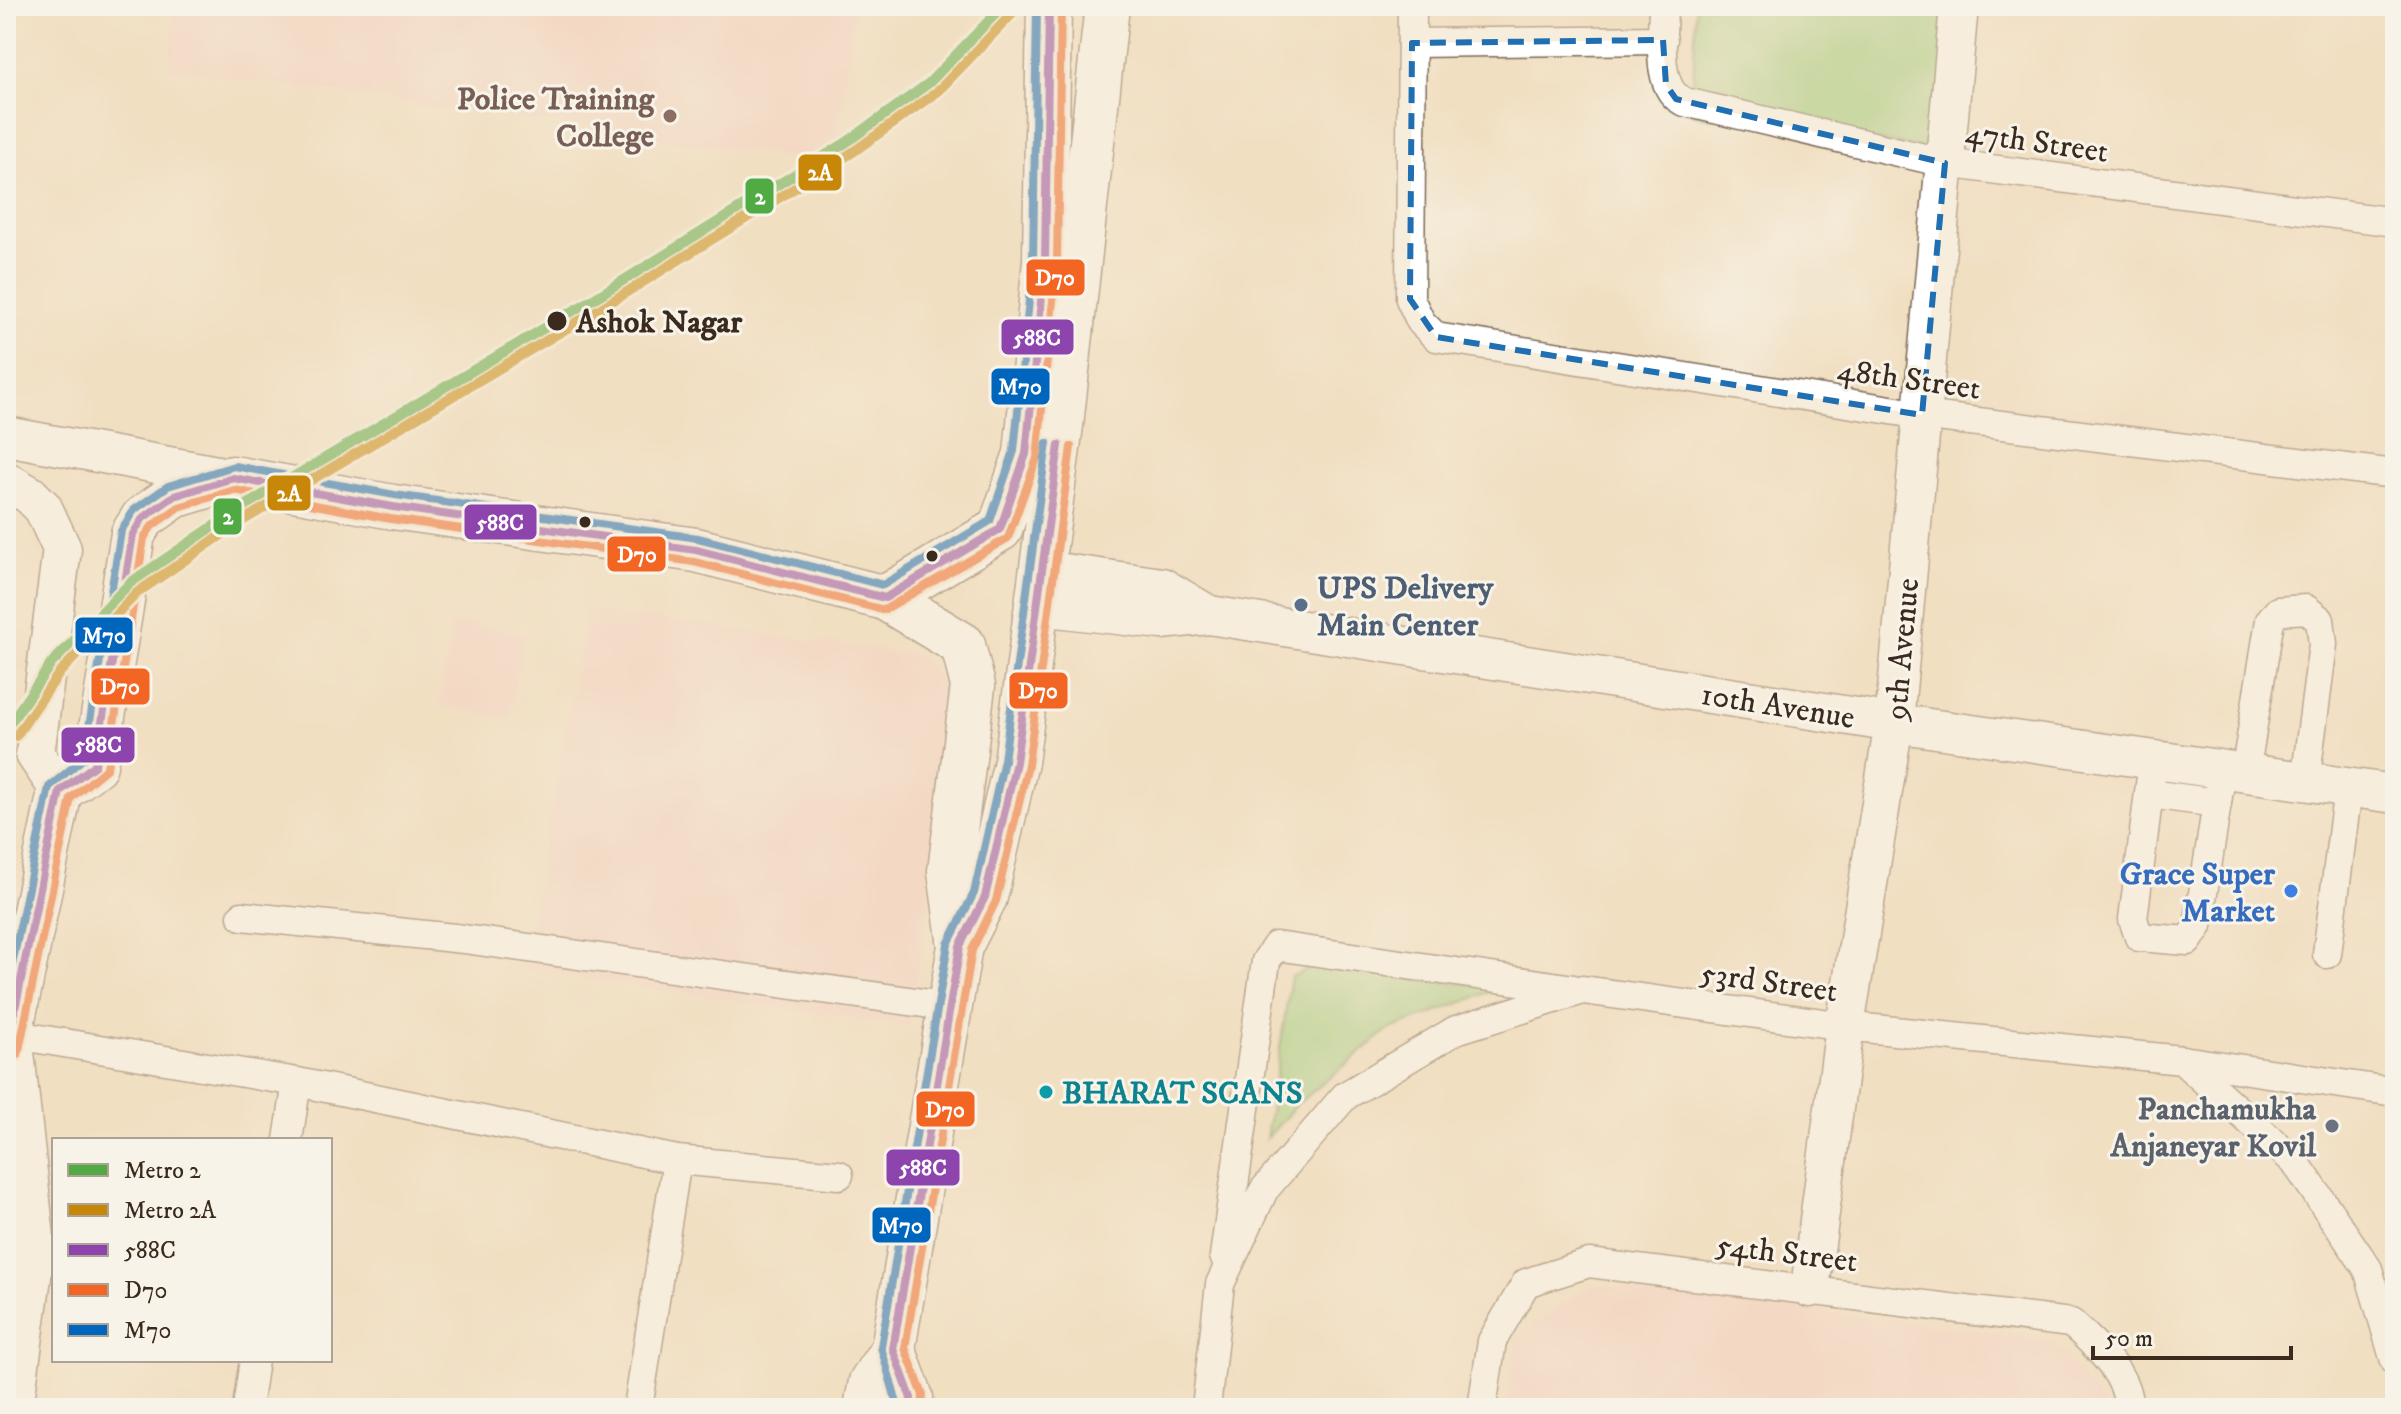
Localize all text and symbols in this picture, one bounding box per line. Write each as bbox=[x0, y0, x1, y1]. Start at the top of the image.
place label: Police Training College bbox=[457, 80, 655, 157]
marker: Police Training College bbox=[661, 107, 679, 125]
street label: 47th Street bbox=[1963, 113, 2111, 173]
line badge: 2A bbox=[797, 153, 843, 192]
text: 2A bbox=[808, 160, 833, 187]
line badge: 2 bbox=[744, 177, 775, 215]
text: 2 bbox=[755, 184, 767, 211]
line badge: D70 bbox=[1025, 258, 1086, 297]
text: D70 bbox=[1035, 265, 1075, 292]
place label: Ashok Nagar bbox=[575, 303, 743, 343]
marker: Ashok Nagar bbox=[545, 309, 569, 333]
line badge: 588C bbox=[1000, 318, 1075, 356]
text: 588C bbox=[1012, 325, 1061, 352]
street label: 48th Street bbox=[1835, 350, 1983, 410]
line badge: M70 bbox=[990, 367, 1051, 406]
text: M70 bbox=[998, 374, 1042, 401]
line badge: 2A bbox=[266, 474, 312, 512]
text: 2A bbox=[277, 481, 302, 508]
line badge: 2 bbox=[212, 497, 243, 536]
line badge: 588C bbox=[463, 503, 538, 541]
text: 2 bbox=[223, 504, 235, 531]
text: 588C bbox=[475, 510, 524, 537]
unlabelled marker bbox=[577, 514, 593, 530]
line badge: D70 bbox=[606, 535, 667, 573]
text: D70 bbox=[617, 542, 657, 569]
unlabelled marker bbox=[924, 548, 940, 564]
place label: UPS Delivery Main Center bbox=[1317, 569, 1494, 646]
street label: 9th Avenue bbox=[1877, 577, 1929, 724]
marker: UPS Delivery Main Center bbox=[1292, 596, 1310, 614]
line badge: M70 bbox=[74, 616, 134, 654]
text: M70 bbox=[82, 623, 126, 650]
line badge: D70 bbox=[90, 667, 151, 706]
line badge: D70 bbox=[1008, 671, 1069, 710]
text: D70 bbox=[100, 674, 140, 701]
street label: 10th Avenue bbox=[1698, 675, 1857, 739]
text: D70 bbox=[1018, 678, 1058, 705]
line badge: 588C bbox=[60, 726, 136, 764]
text: 588C bbox=[73, 732, 122, 759]
place label: Grace Super Market bbox=[2120, 855, 2276, 932]
marker: Grace Super Market bbox=[2282, 882, 2300, 900]
street label: 53rd Street bbox=[1698, 954, 1840, 1012]
place label: BHARAT SCANS bbox=[1062, 1074, 1303, 1114]
marker: BHARAT SCANS bbox=[1037, 1083, 1055, 1101]
line badge: D70 bbox=[915, 1090, 976, 1128]
place label: Panchamukha Anjaneyar Kovil bbox=[2110, 1090, 2316, 1167]
text: D70 bbox=[925, 1097, 965, 1124]
marker: Panchamukha Anjaneyar Kovil bbox=[2323, 1117, 2341, 1135]
legend bbox=[52, 1138, 332, 1362]
line badge: 588C bbox=[885, 1148, 961, 1187]
text: 588C bbox=[898, 1155, 947, 1182]
text: Metro 2 bbox=[124, 1156, 201, 1186]
text: Metro 2A bbox=[124, 1196, 217, 1226]
line badge: M70 bbox=[871, 1206, 932, 1244]
text: M70 bbox=[879, 1213, 923, 1240]
street label: 54th Street bbox=[1714, 1225, 1860, 1283]
text: 588C bbox=[124, 1236, 176, 1266]
text: D70 bbox=[124, 1276, 167, 1306]
scale bar bbox=[2093, 1310, 2291, 1360]
text: M70 bbox=[124, 1316, 172, 1346]
text: 50 m bbox=[2105, 1324, 2153, 1354]

